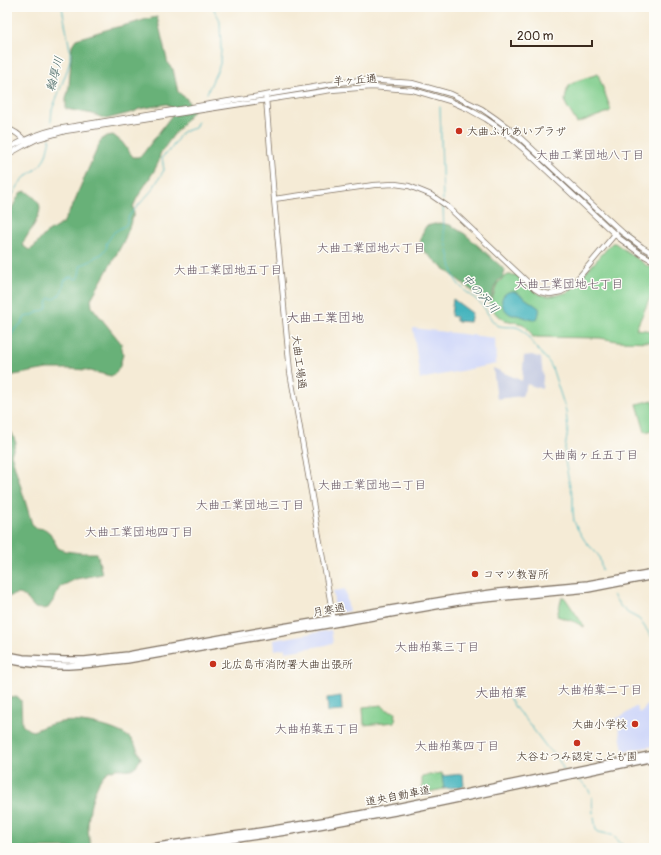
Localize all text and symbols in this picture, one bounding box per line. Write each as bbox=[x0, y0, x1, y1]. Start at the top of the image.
scale bar bbox=[511, 22, 592, 48]
text: 200 m bbox=[517, 29, 554, 44]
water label: 輪厚川 bbox=[43, 55, 67, 93]
street label: 羊ヶ丘通 bbox=[333, 72, 377, 88]
place label: 大曲ふれあいプラザ bbox=[467, 125, 566, 138]
marker: 大曲ふれあいプラザ bbox=[454, 126, 464, 136]
district label: 大曲工業団地八丁目 bbox=[536, 148, 644, 163]
district label: 大曲工業団地六丁目 bbox=[317, 241, 425, 256]
district label: 大曲工業団地五丁目 bbox=[174, 263, 282, 278]
water label: 中の沢川 bbox=[458, 271, 502, 317]
district label: 大曲工業団地七丁目 bbox=[515, 277, 623, 292]
district label: 大曲工業団地 bbox=[286, 310, 364, 326]
street label: 大曲工場通 bbox=[289, 334, 309, 390]
district label: 大曲南ヶ丘五丁目 bbox=[542, 448, 638, 463]
district label: 大曲工業団地二丁目 bbox=[318, 478, 426, 493]
district label: 大曲工業団地三丁目 bbox=[196, 498, 304, 513]
district label: 大曲工業団地四丁目 bbox=[85, 525, 193, 540]
place label: コマツ教習所 bbox=[483, 568, 549, 581]
marker: コマツ教習所 bbox=[470, 569, 480, 579]
street label: 月寒通 bbox=[312, 601, 346, 619]
district label: 大曲柏葉三丁目 bbox=[395, 640, 479, 655]
place label: 北広島市消防署大曲出張所 bbox=[221, 658, 353, 671]
marker: 北広島市消防署大曲出張所 bbox=[208, 659, 218, 669]
district label: 大曲柏葉二丁目 bbox=[558, 683, 642, 698]
district label: 大曲柏葉 bbox=[475, 685, 527, 701]
place label: 大曲小学校 bbox=[572, 718, 627, 731]
marker: 大曲小学校 bbox=[630, 719, 640, 729]
district label: 大曲柏葉五丁目 bbox=[275, 722, 359, 737]
marker: 大谷むつみ認定こども園 bbox=[572, 738, 582, 748]
district label: 大曲柏葉四丁目 bbox=[415, 739, 499, 754]
place label: 大谷むつみ認定こども園 bbox=[517, 750, 638, 763]
street label: 道央自動車道 bbox=[364, 783, 432, 809]

